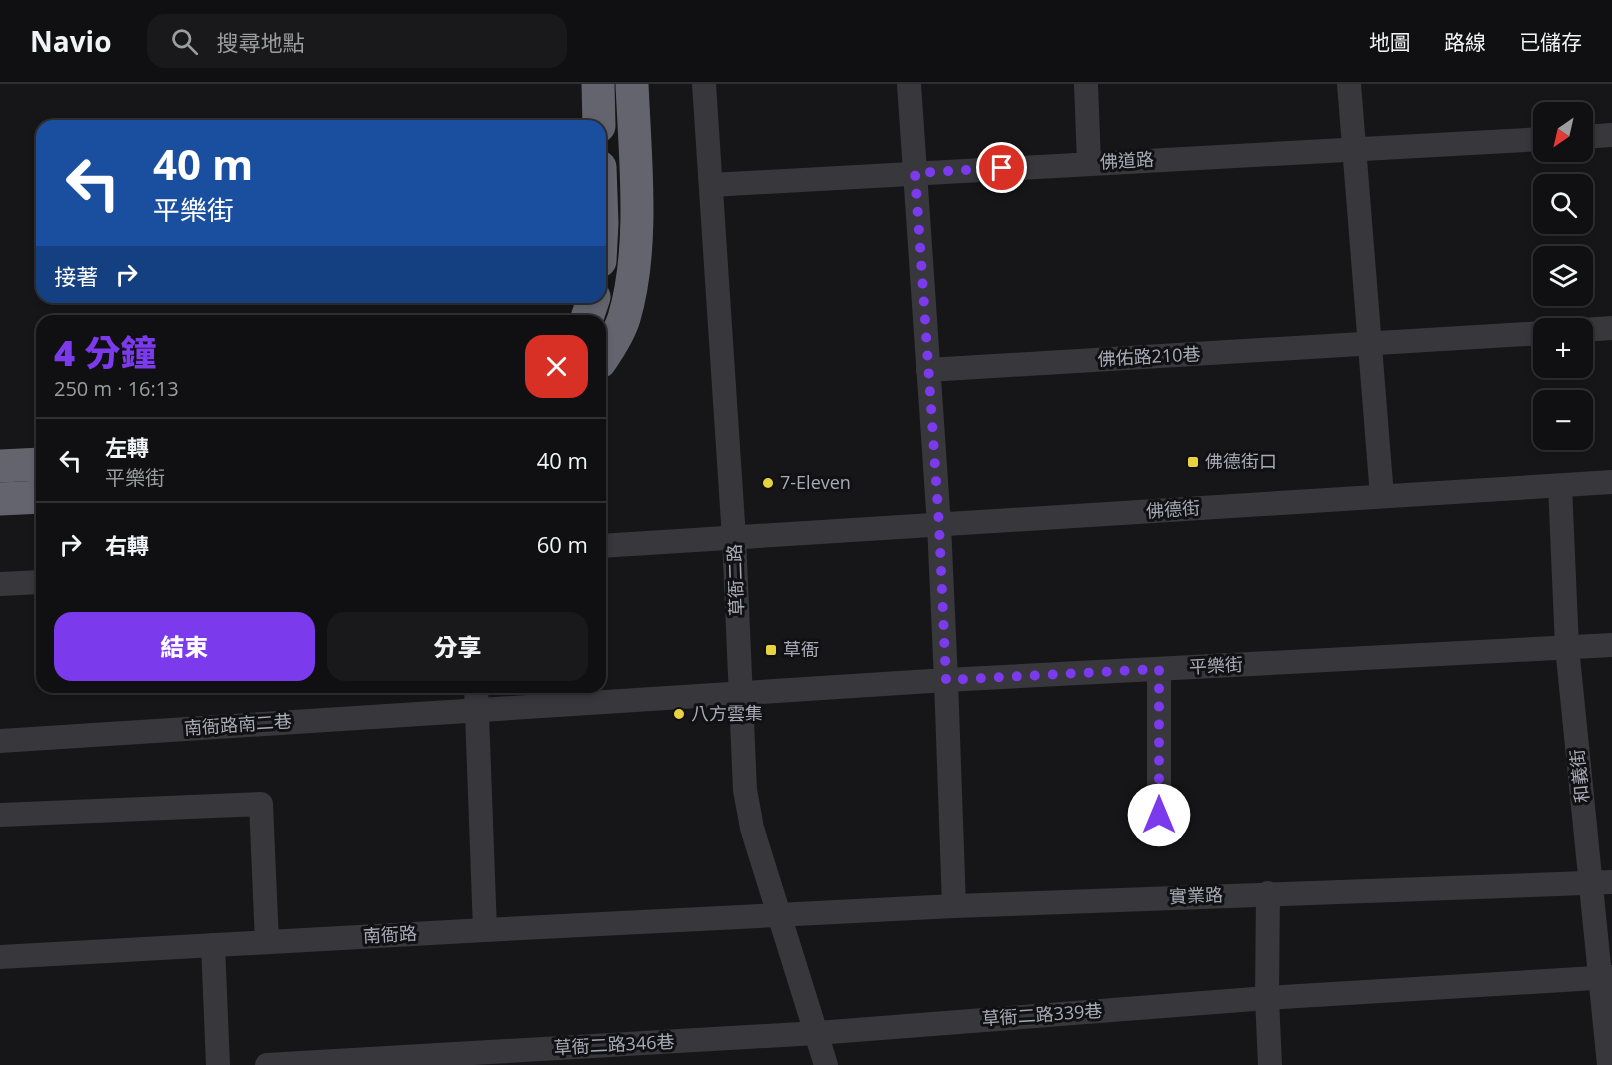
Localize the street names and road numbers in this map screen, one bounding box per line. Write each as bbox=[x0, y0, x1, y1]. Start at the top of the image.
street label: 佛道路 bbox=[1099, 147, 1155, 173]
street label: 佛佑路210巷 bbox=[1097, 341, 1201, 371]
street label: 佛德街 bbox=[1145, 495, 1201, 523]
street label: 草衙二路 bbox=[722, 544, 748, 616]
street label: 平樂街 bbox=[1188, 652, 1244, 678]
street label: 南衙路南二巷 bbox=[183, 708, 293, 740]
street label: 和義街 bbox=[1564, 748, 1594, 804]
street label: 實業路 bbox=[1169, 882, 1223, 908]
street label: 南衙路 bbox=[362, 921, 418, 947]
street label: 草衙二路339巷 bbox=[981, 998, 1103, 1030]
street label: 草衙二路346巷 bbox=[553, 1029, 675, 1059]

